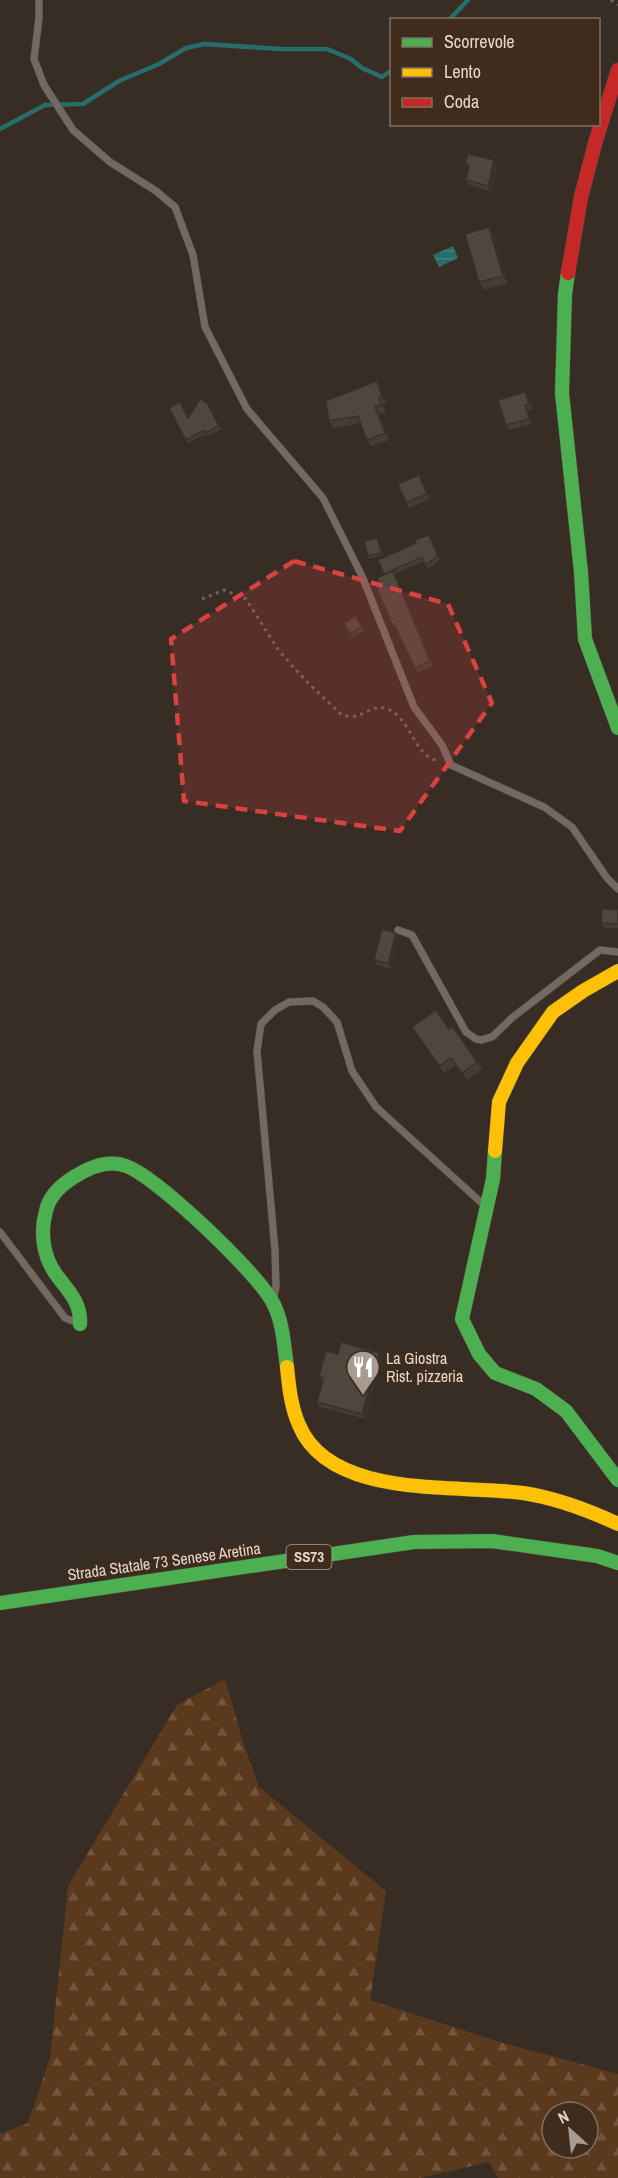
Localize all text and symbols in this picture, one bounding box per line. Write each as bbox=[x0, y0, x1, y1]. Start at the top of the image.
legend bbox=[390, 18, 600, 126]
text: Scorrevole bbox=[444, 29, 515, 54]
text: Lento bbox=[444, 59, 481, 84]
text: Coda bbox=[444, 89, 479, 114]
place label: La Giostra Rist. pizzeria bbox=[386, 1347, 464, 1387]
restaurant icon: La Giostra Rist. pizzeria bbox=[345, 1349, 381, 1396]
street label: Strada Statale 73 Senese Aretina bbox=[66, 1536, 263, 1585]
road number: SS73 bbox=[286, 1545, 332, 1569]
north arrow bbox=[540, 2100, 600, 2160]
text: N bbox=[554, 2105, 572, 2129]

